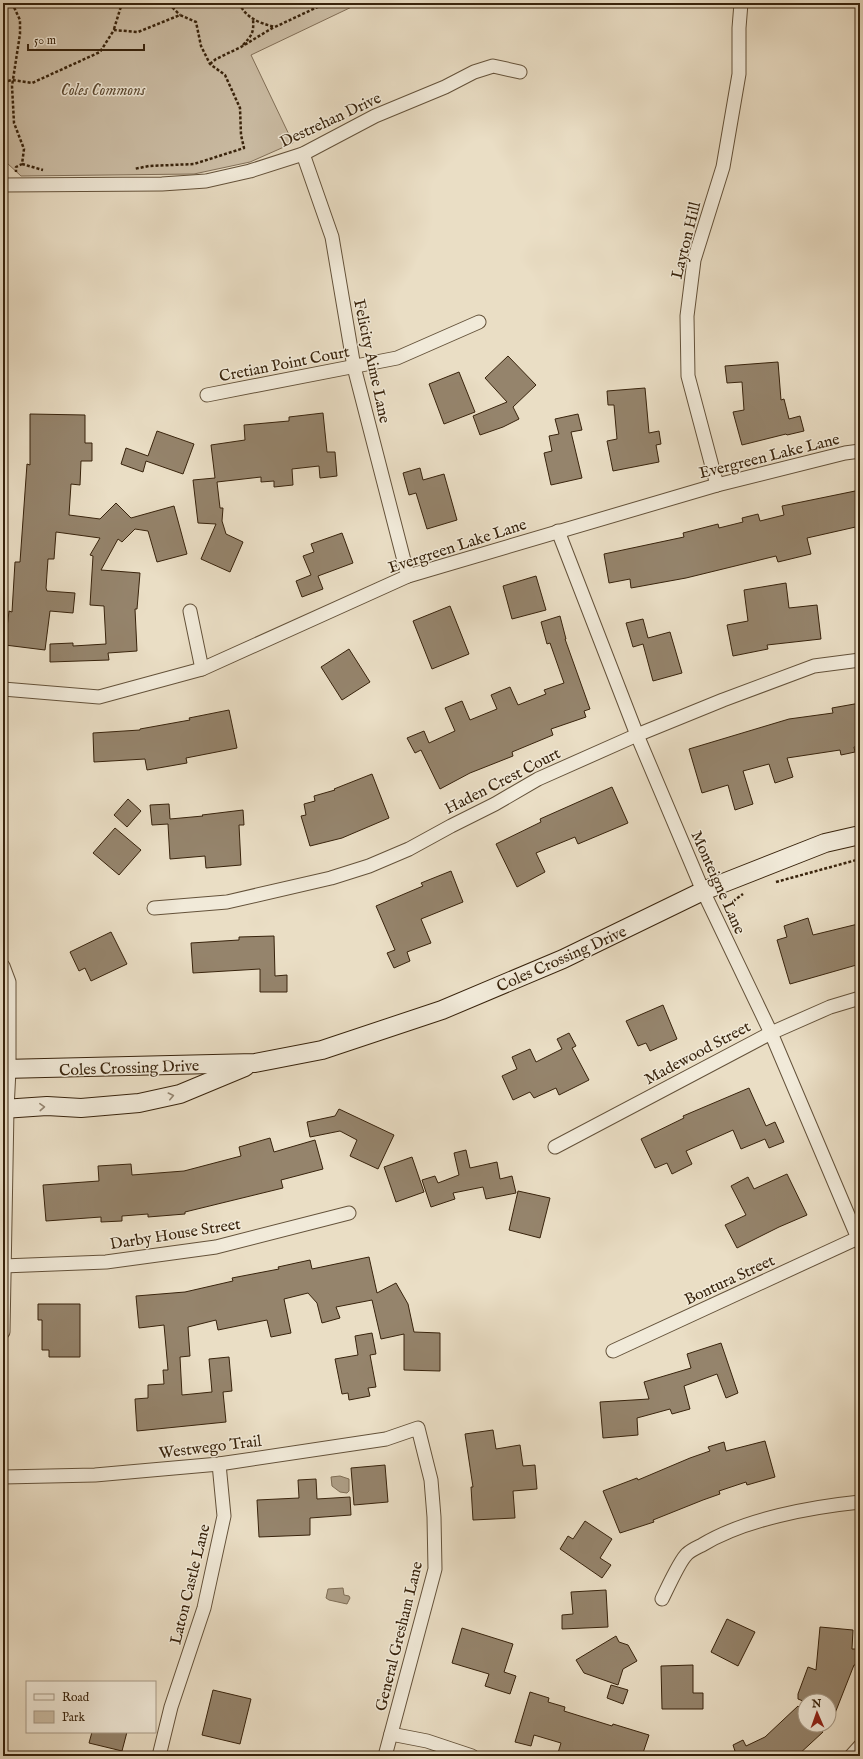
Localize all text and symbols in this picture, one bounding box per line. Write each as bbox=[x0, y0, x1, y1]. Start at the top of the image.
scale bar bbox=[28, 26, 144, 52]
text: 50 m bbox=[34, 33, 56, 48]
park label: Coles Commons bbox=[61, 81, 146, 101]
street label: Destrehan Drive bbox=[277, 89, 385, 153]
street label: Layton Hill bbox=[668, 199, 706, 281]
street label: Felicity Aime Lane bbox=[348, 298, 394, 425]
street label: Cretian Point Court bbox=[218, 342, 352, 387]
street label: Evergreen Lake Lane bbox=[697, 430, 842, 484]
street label: Evergreen Lake Lane bbox=[386, 515, 529, 579]
street label: Haden Crest Court bbox=[442, 744, 565, 820]
street label: Monteigne Lane bbox=[685, 828, 749, 938]
street label: Coles Crossing Drive bbox=[494, 922, 630, 997]
street label: Madewood Street bbox=[641, 1017, 755, 1090]
street label: Coles Crossing Drive bbox=[59, 1057, 199, 1081]
one-way arrow bbox=[168, 1093, 174, 1101]
one-way arrow bbox=[39, 1103, 45, 1111]
street label: Darby House Street bbox=[109, 1215, 243, 1255]
street label: Bontura Street bbox=[681, 1251, 779, 1310]
street label: Westwego Trail bbox=[158, 1432, 263, 1464]
street label: Laton Castle Lane bbox=[166, 1522, 216, 1647]
street label: General Gresham Lane bbox=[372, 1560, 428, 1713]
legend bbox=[26, 1681, 156, 1733]
text: Road bbox=[62, 1690, 90, 1705]
north arrow bbox=[797, 1693, 837, 1733]
text: N bbox=[811, 1697, 822, 1711]
text: Park bbox=[62, 1710, 85, 1725]

